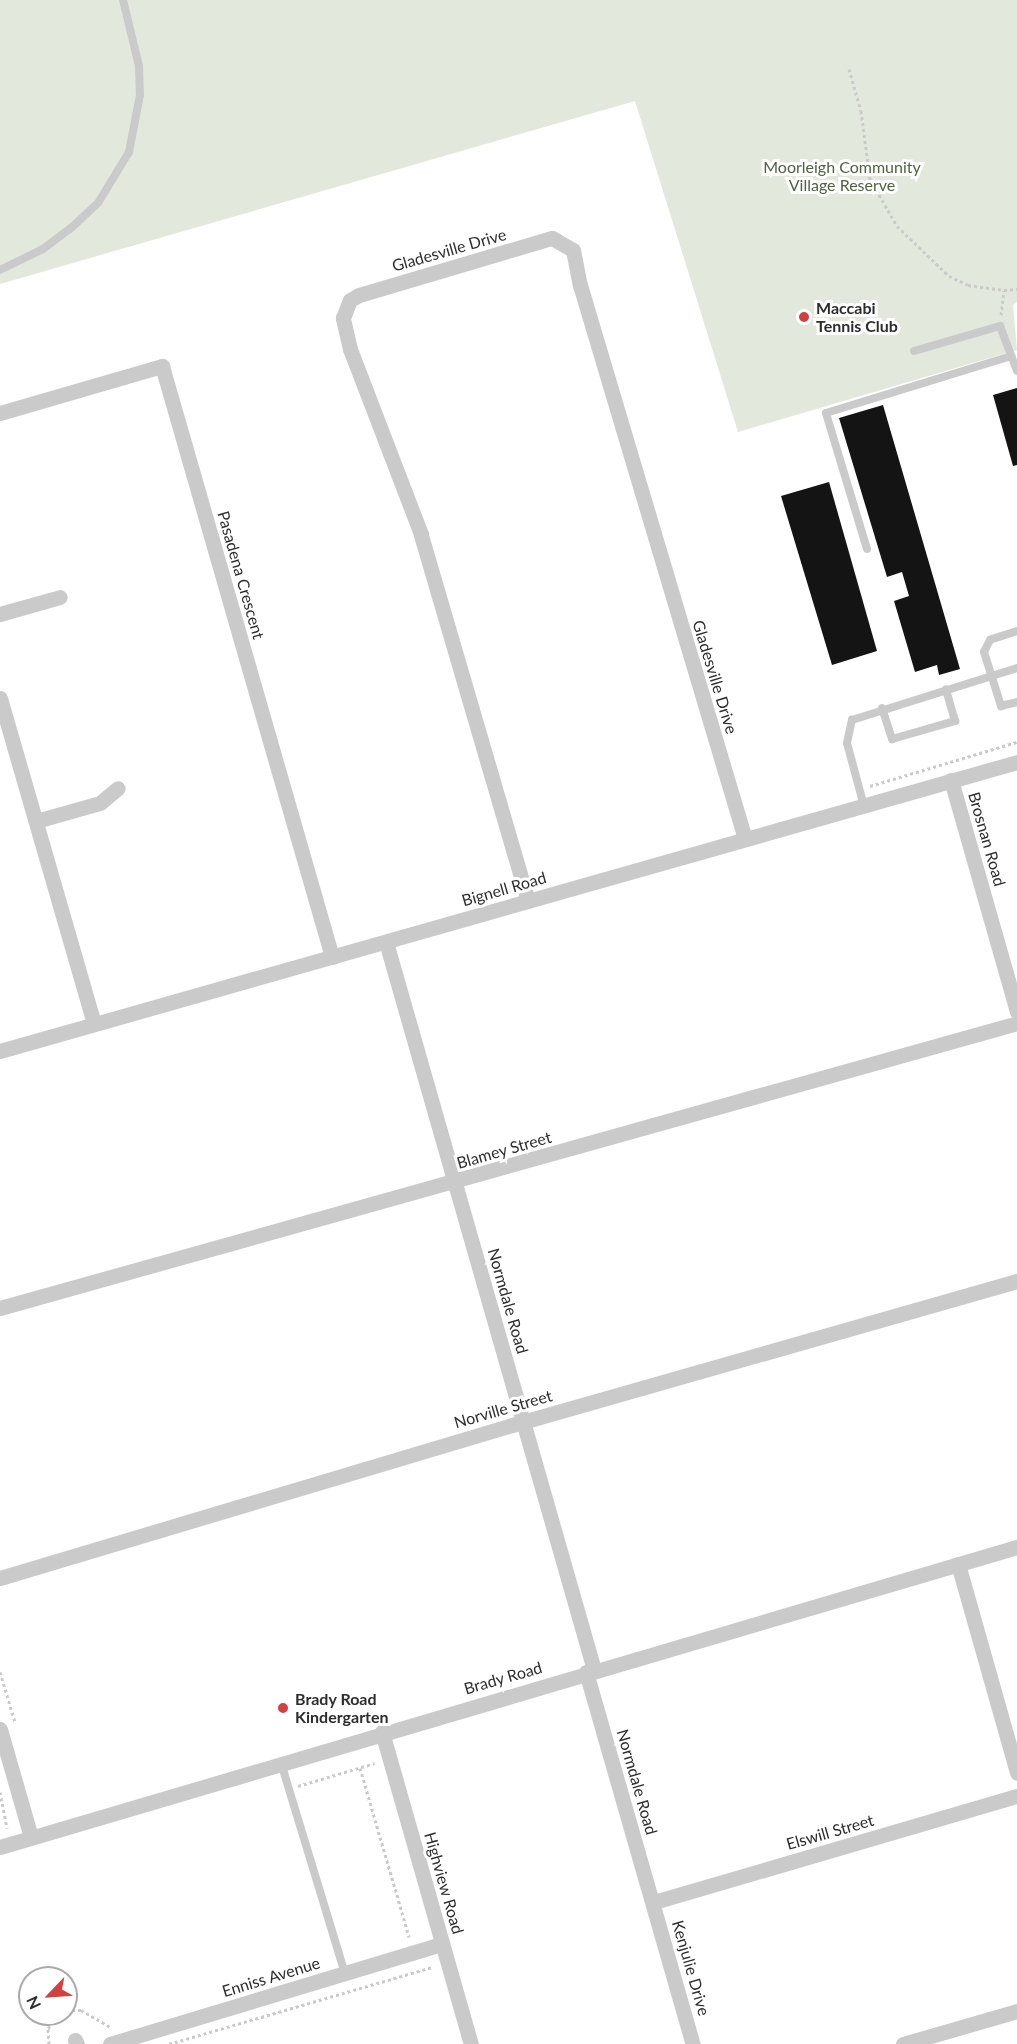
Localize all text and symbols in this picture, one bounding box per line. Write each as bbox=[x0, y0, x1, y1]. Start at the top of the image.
park label: Moorleigh Community Village Reserve bbox=[763, 157, 921, 195]
street label: Gladesville Drive bbox=[390, 225, 508, 275]
place label: Maccabi Tennis Club bbox=[816, 298, 898, 336]
marker: Maccabi Tennis Club bbox=[797, 310, 811, 324]
street label: Pasadena Crescent bbox=[214, 509, 268, 641]
street label: Gladesville Drive bbox=[689, 618, 741, 736]
street label: Brosnan Road bbox=[964, 790, 1010, 888]
street label: Bignell Road bbox=[460, 868, 548, 910]
street label: Blamey Street bbox=[454, 1127, 554, 1173]
street label: Normdale Road bbox=[484, 1246, 532, 1356]
street label: Norville Street bbox=[452, 1386, 554, 1432]
street label: Brady Road bbox=[462, 1658, 544, 1698]
place label: Brady Road Kindergarten bbox=[295, 1689, 389, 1727]
marker: Brady Road Kindergarten bbox=[276, 1701, 290, 1715]
street label: Normdale Road bbox=[613, 1727, 661, 1837]
street label: Elswill Street bbox=[784, 1810, 876, 1854]
street label: Highview Road bbox=[420, 1830, 468, 1936]
street label: Kenjulie Drive bbox=[668, 1918, 714, 2018]
street label: Enniss Avenue bbox=[220, 1953, 322, 2001]
north arrow bbox=[18, 1966, 78, 2026]
text: N bbox=[22, 1993, 44, 2013]

